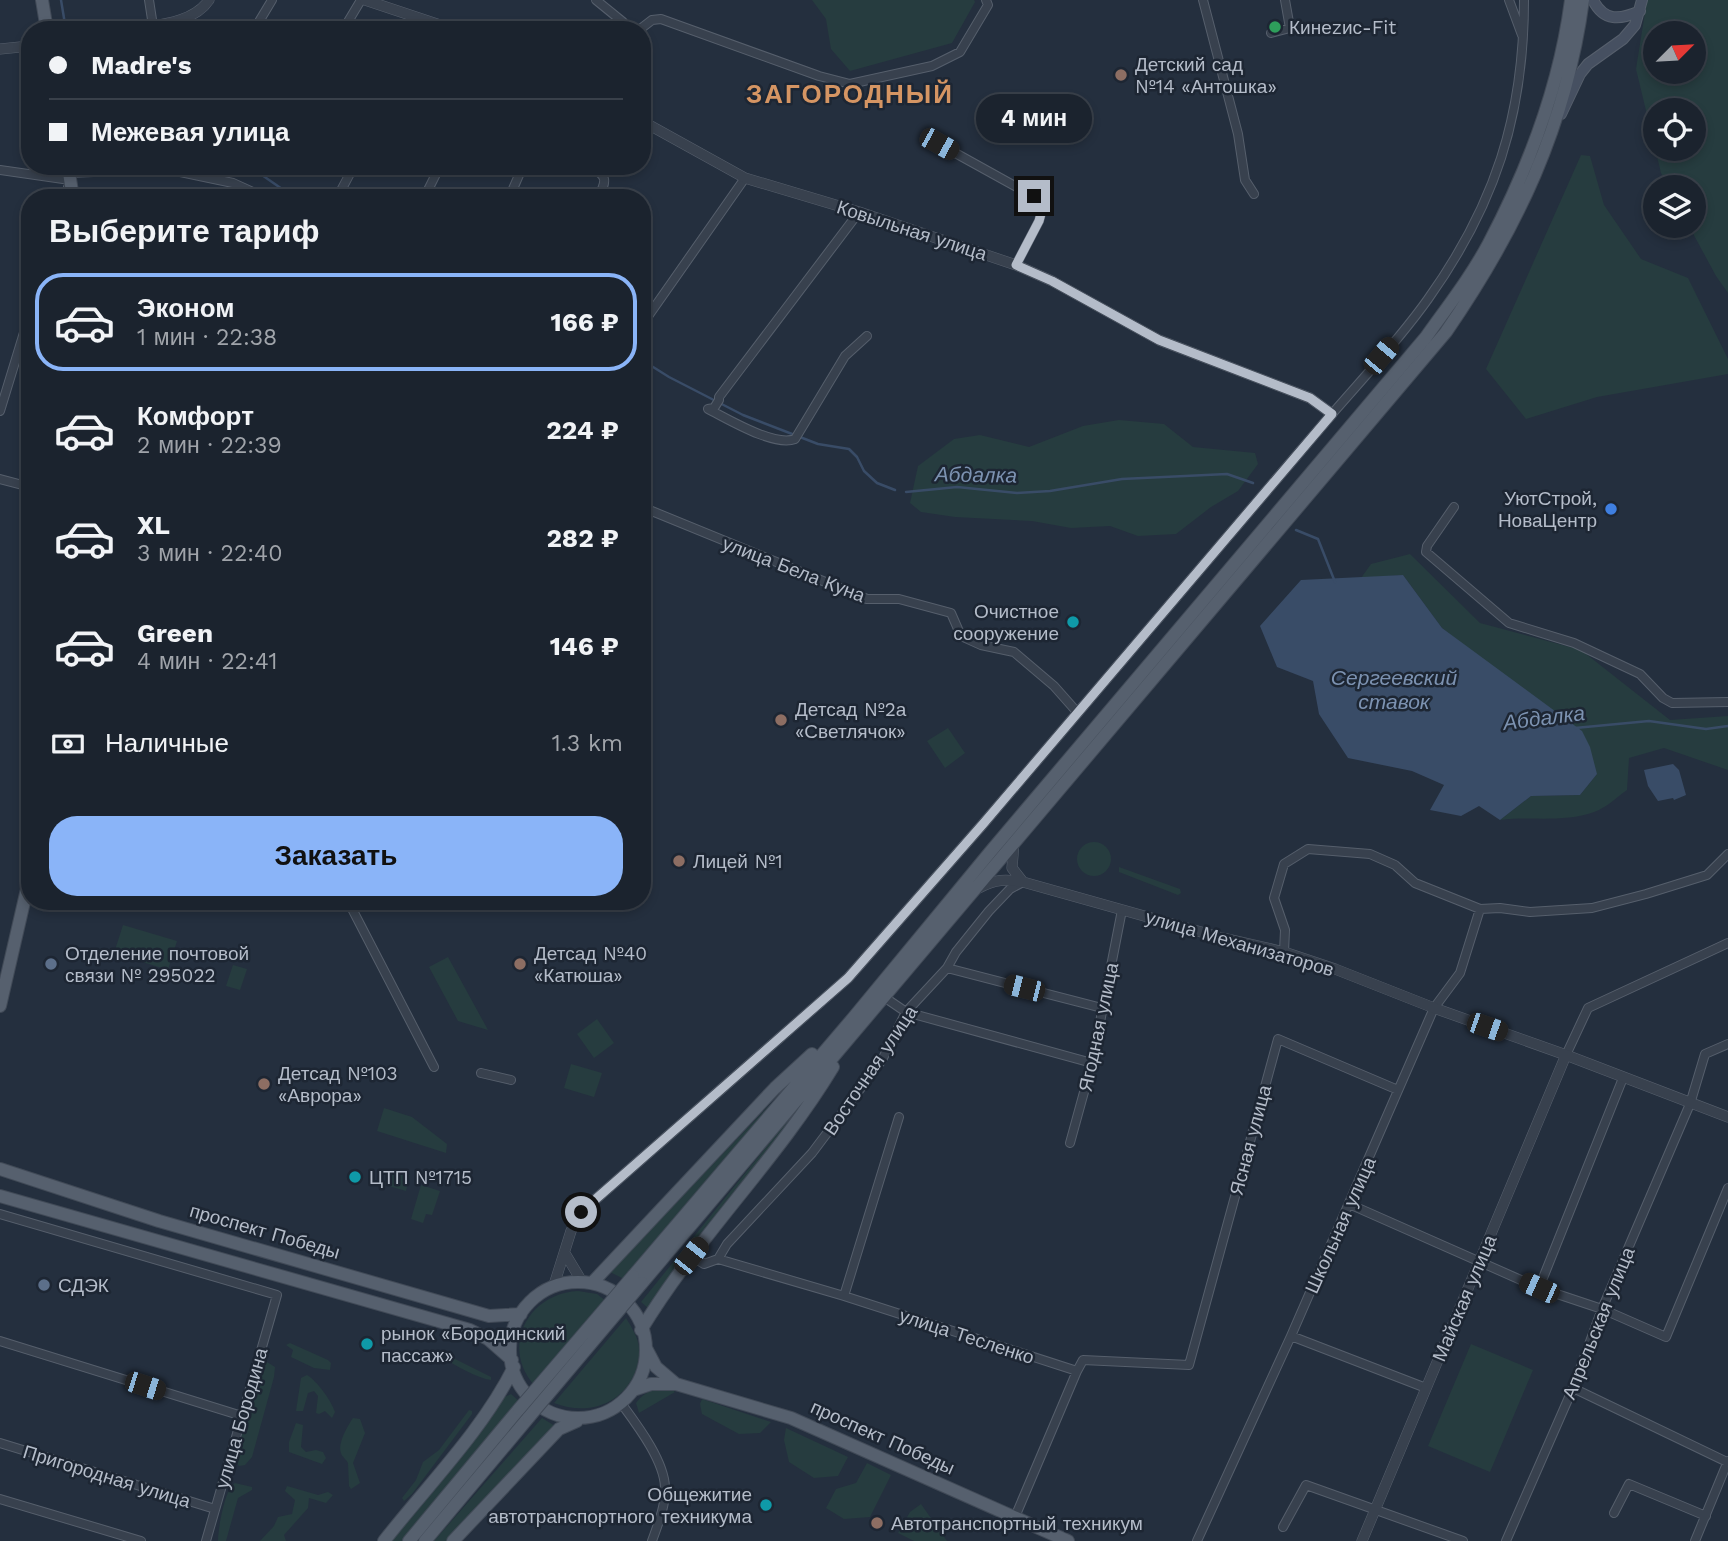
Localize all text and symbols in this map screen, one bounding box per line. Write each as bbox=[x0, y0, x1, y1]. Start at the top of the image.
place label: Кинеzис-Fit bbox=[1289, 16, 1396, 39]
marker: Кинеzис-Fit bbox=[1267, 19, 1283, 35]
north arrow bbox=[1643, 21, 1706, 84]
map controls bbox=[1643, 21, 1706, 238]
text: Madre's bbox=[91, 50, 192, 80]
place label: Детский сад №14 «Антошка» bbox=[1135, 53, 1277, 98]
marker: Детский сад №14 «Антошка» bbox=[1113, 67, 1129, 83]
district label: ЗАГОРОДНЫЙ bbox=[746, 79, 954, 109]
callout: 4 мин bbox=[976, 94, 1092, 144]
button: locate bbox=[1643, 98, 1706, 161]
text: 4 мин bbox=[1001, 105, 1067, 132]
text: Межевая улица bbox=[91, 117, 289, 147]
car bbox=[916, 125, 963, 163]
button: layers bbox=[1643, 175, 1706, 238]
route end bbox=[1018, 180, 1050, 212]
street label: Ковыльная улица bbox=[834, 195, 990, 266]
text: Выберите тариф bbox=[49, 212, 320, 250]
icon: car bbox=[53, 291, 116, 354]
text: Эконом bbox=[137, 293, 235, 323]
text: 166 ₽ bbox=[550, 307, 619, 337]
text: 1 мин · 22:38 bbox=[137, 324, 277, 351]
car bbox=[1360, 333, 1403, 379]
icon: car bbox=[53, 399, 116, 462]
text: Комфорт bbox=[137, 401, 254, 431]
text: 224 ₽ bbox=[546, 415, 619, 445]
text: 2 мин · 22:39 bbox=[137, 432, 282, 459]
water label: Абдалка bbox=[933, 461, 1017, 488]
place label: УютСтрой, НоваЦентр bbox=[1498, 487, 1597, 532]
marker: УютСтрой, НоваЦентр bbox=[1603, 501, 1619, 517]
icon: car bbox=[53, 507, 116, 570]
text: XL bbox=[137, 510, 170, 540]
text: 282 ₽ bbox=[546, 523, 619, 553]
street label: улица Бела Куна bbox=[719, 532, 869, 607]
text: 3 мин · 22:40 bbox=[137, 540, 282, 567]
place label: Очистное сооружение bbox=[953, 600, 1059, 645]
marker: Очистное сооружение bbox=[1065, 614, 1081, 630]
icon: car bbox=[53, 615, 116, 678]
text: Green bbox=[137, 618, 213, 648]
text: 146 ₽ bbox=[550, 631, 619, 661]
text: 4 мин · 22:41 bbox=[137, 648, 277, 675]
water label: Сергеевский ставок bbox=[1331, 665, 1457, 714]
place label: Детсад №2а «Светлячок» bbox=[795, 698, 907, 743]
water label: Абдалка bbox=[1500, 700, 1586, 735]
marker: Детсад №2а «Светлячок» bbox=[773, 712, 789, 728]
icon: cash bbox=[49, 725, 87, 763]
text: Наличные bbox=[105, 728, 229, 758]
text: 1.3 km bbox=[552, 730, 623, 757]
button: Заказать bbox=[49, 816, 623, 896]
place label: Лицей №1 bbox=[693, 850, 783, 873]
marker: Лицей №1 bbox=[671, 853, 687, 869]
street label: улица Механизаторов bbox=[1143, 906, 1337, 981]
place label: Отделение почтовой связи № 295022 bbox=[65, 942, 249, 987]
place label: Детсад №40 «Катюша» bbox=[534, 942, 647, 987]
marker: Отделение почтовой связи № 295022 bbox=[43, 956, 59, 972]
marker: Детсад №40 «Катюша» bbox=[512, 956, 528, 972]
street label: Ягодная улица bbox=[1074, 960, 1124, 1094]
car bbox=[1002, 973, 1047, 1003]
street label: Восточная улица bbox=[819, 1001, 923, 1139]
car bbox=[1464, 1010, 1511, 1044]
place label: Детсад №103 «Аврора» bbox=[278, 1062, 398, 1107]
marker: Детсад №103 «Аврора» bbox=[256, 1076, 272, 1092]
street label: Ясная улица bbox=[1225, 1082, 1276, 1198]
street label: Школьная улица bbox=[1300, 1153, 1381, 1297]
place label: ЦТП №1715 bbox=[369, 1166, 472, 1189]
marker: ЦТП №1715 bbox=[347, 1169, 363, 1185]
route start bbox=[565, 1196, 597, 1228]
street label: проспект Победы bbox=[187, 1199, 343, 1264]
street label: Майская улица bbox=[1427, 1231, 1502, 1365]
car bbox=[670, 1233, 713, 1279]
street label: Апрельская улица bbox=[1557, 1243, 1640, 1403]
car bbox=[1516, 1270, 1563, 1306]
place label: СДЭК bbox=[58, 1274, 109, 1297]
marker: СДЭК bbox=[36, 1277, 52, 1293]
street label: улица Тесленко bbox=[896, 1304, 1037, 1369]
place label: рынок «Бородинский пассаж» bbox=[381, 1322, 565, 1367]
marker: рынок «Бородинский пассаж» bbox=[359, 1336, 375, 1352]
street label: улица Бородина bbox=[210, 1345, 273, 1491]
car bbox=[122, 1370, 169, 1402]
street label: проспект Победы bbox=[807, 1395, 958, 1480]
street label: Пригородная улица bbox=[20, 1440, 194, 1513]
place label: Общежитие автотранспортного техникума bbox=[488, 1483, 752, 1528]
marker: Общежитие автотранспортного техникума bbox=[758, 1497, 774, 1513]
place label: Автотранспортный техникум bbox=[891, 1512, 1143, 1535]
marker: Автотранспортный техникум bbox=[869, 1515, 885, 1531]

